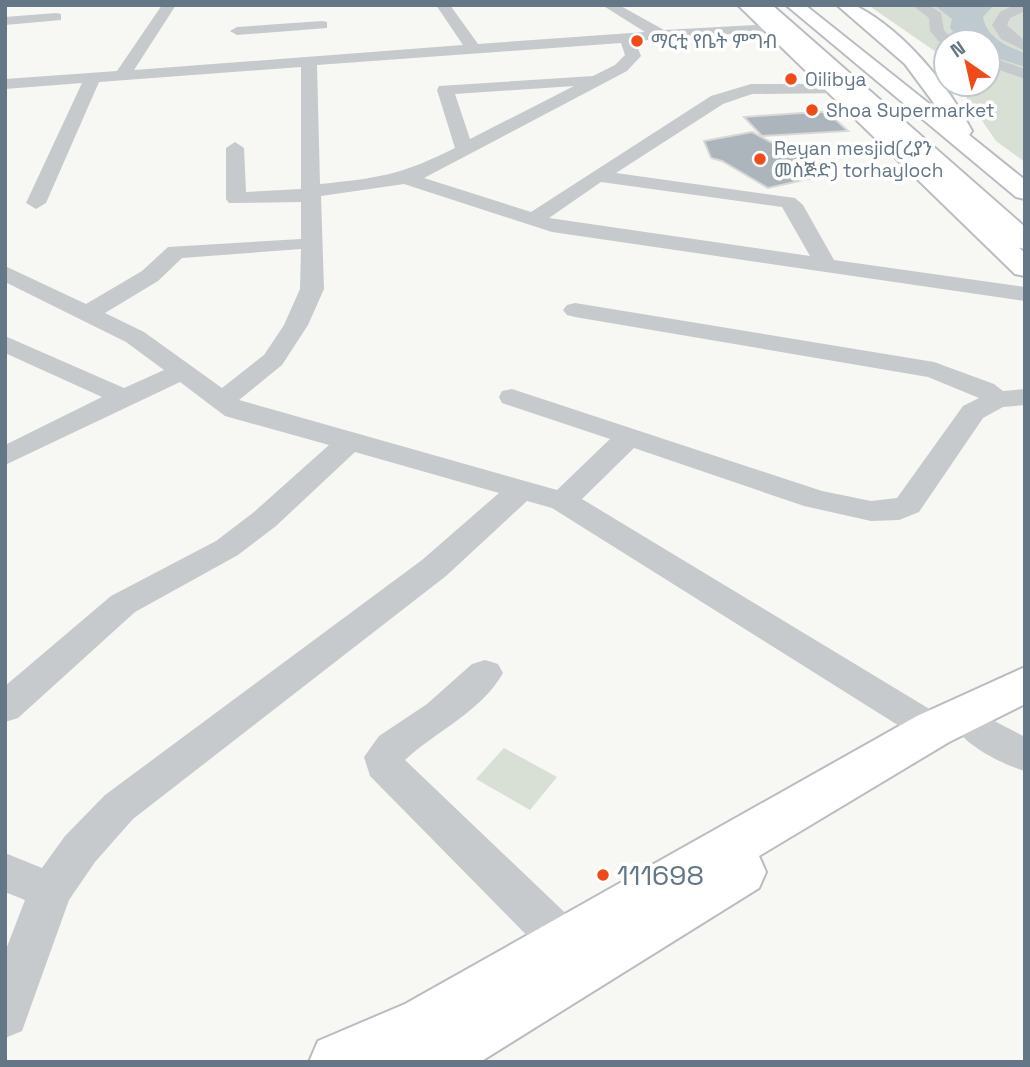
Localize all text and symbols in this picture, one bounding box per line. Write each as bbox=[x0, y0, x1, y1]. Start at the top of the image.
north arrow bbox=[932, 28, 1002, 98]
place label: ማርቲ የቤት ምግብ bbox=[651, 29, 777, 54]
marker: ማርቲ የቤት ምግብ bbox=[629, 33, 645, 49]
text: N bbox=[946, 35, 970, 63]
place label: Oilibya bbox=[805, 67, 867, 92]
marker: Oilibya bbox=[783, 71, 799, 87]
place label: Shoa Supermarket bbox=[826, 98, 995, 123]
marker: Shoa Supermarket bbox=[804, 102, 820, 118]
place label: Reyan mesjid(ረያን መስጅድ) torhayloch bbox=[774, 136, 943, 183]
marker: Reyan mesjid(ረያን መስጅድ) torhayloch bbox=[752, 151, 768, 167]
place label: 111698 bbox=[617, 857, 704, 893]
marker: 111698 bbox=[595, 867, 611, 883]

